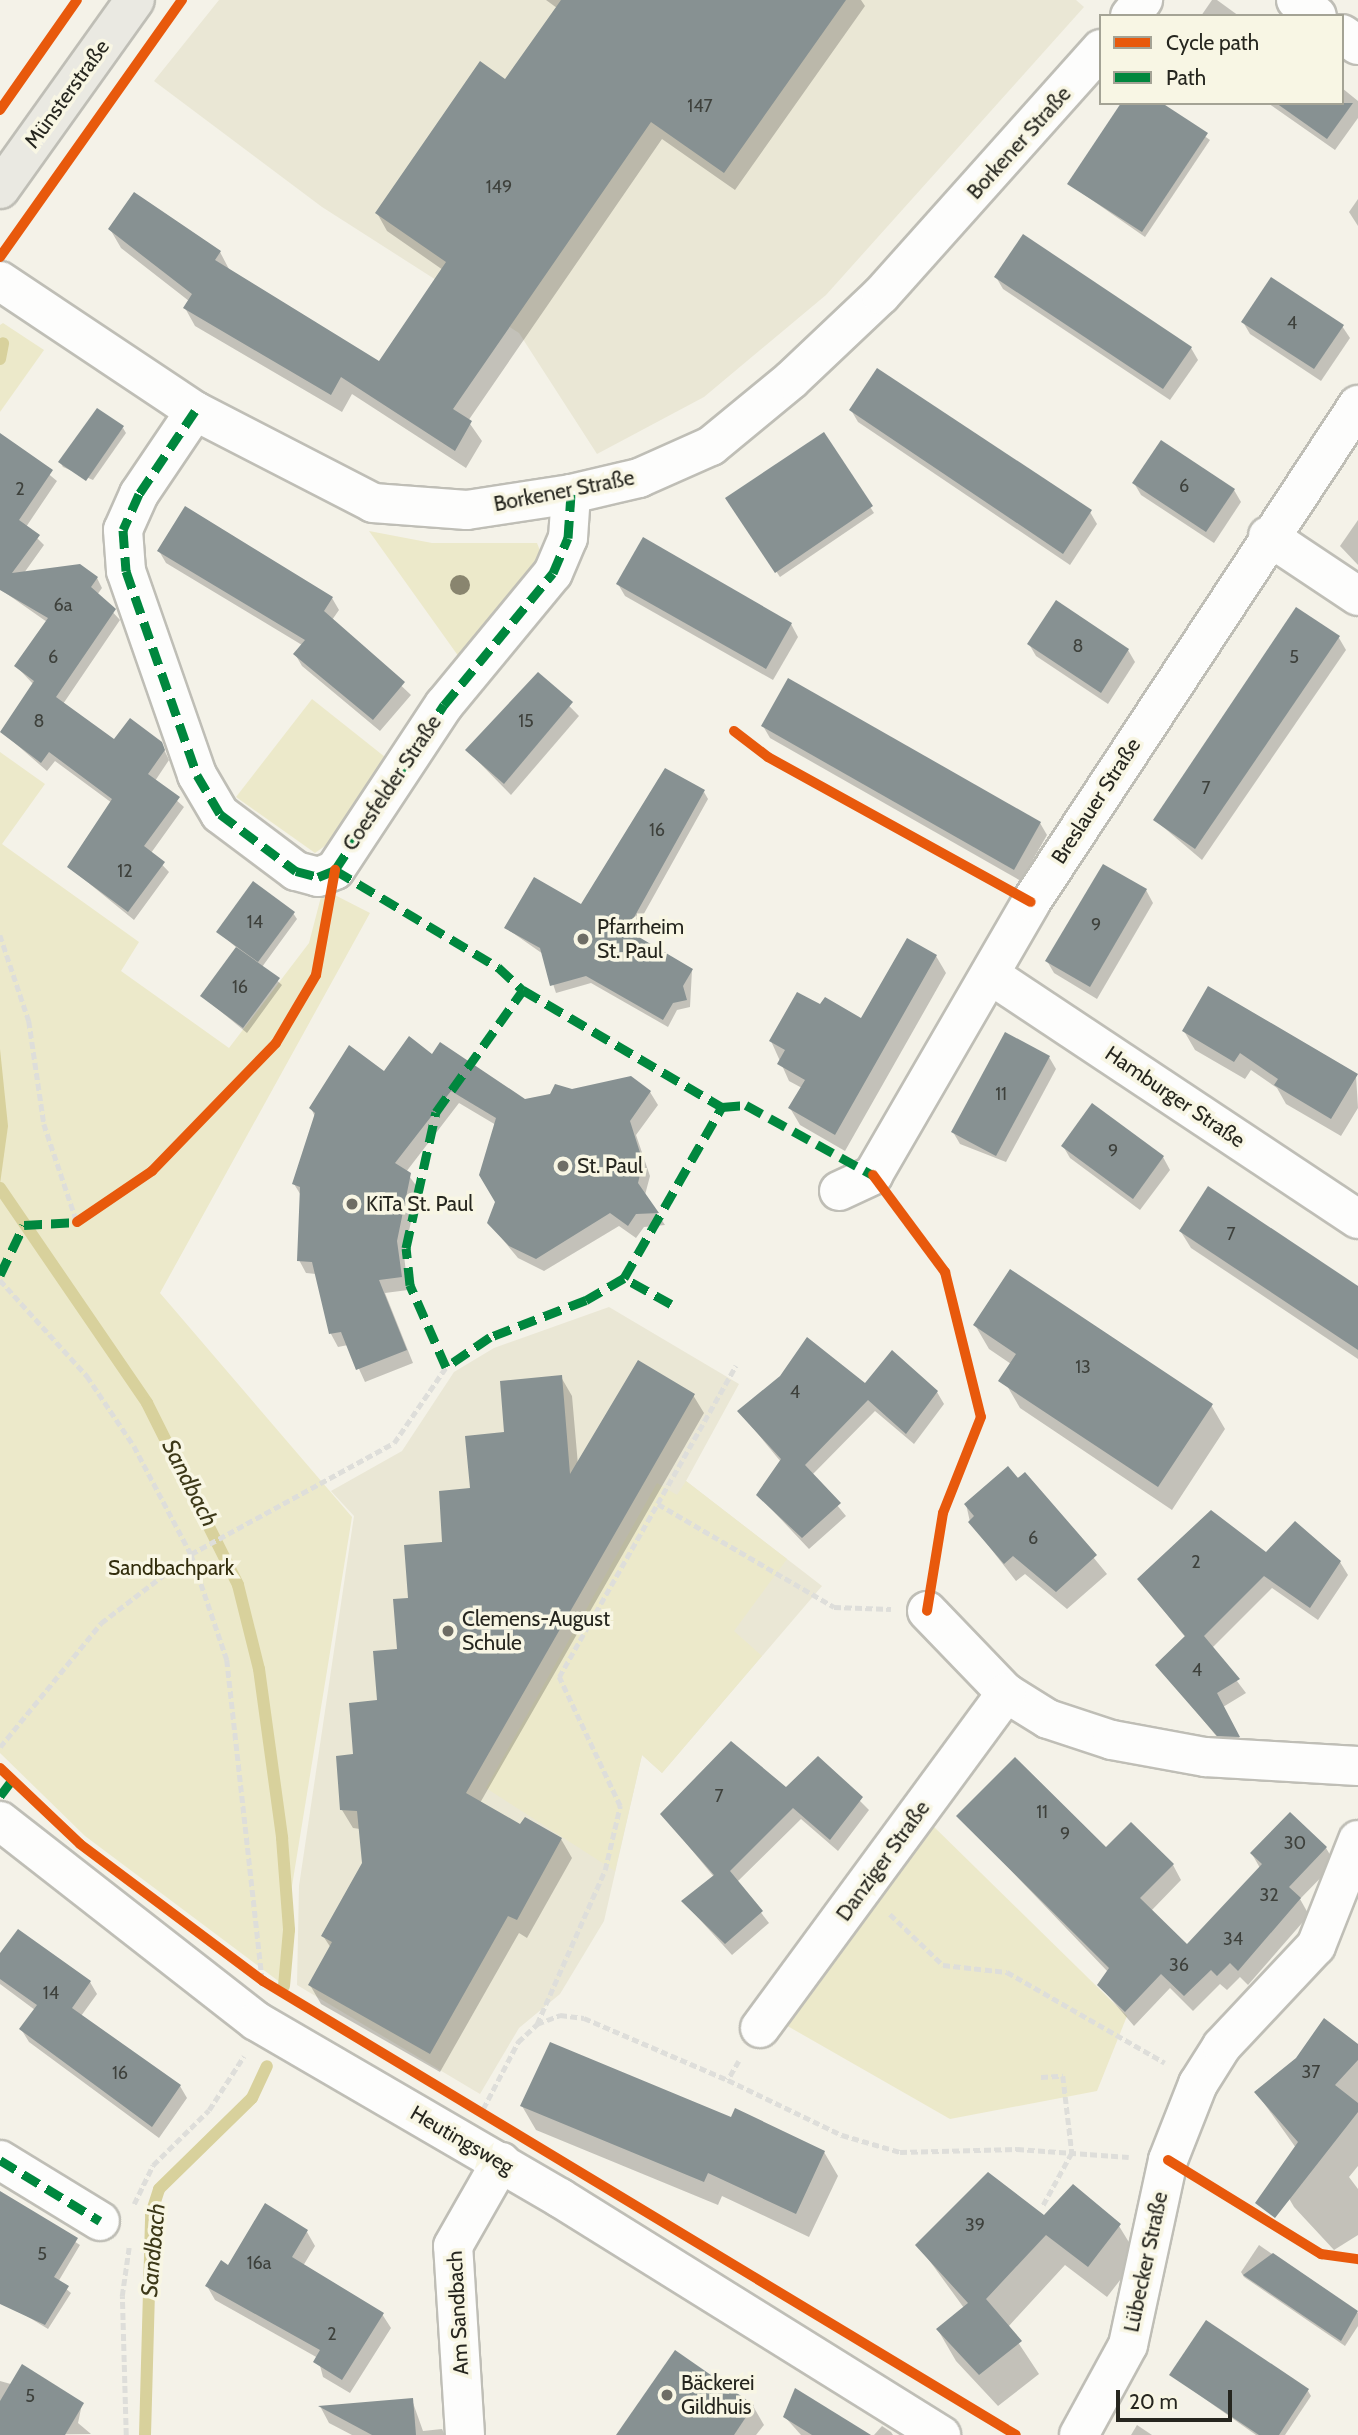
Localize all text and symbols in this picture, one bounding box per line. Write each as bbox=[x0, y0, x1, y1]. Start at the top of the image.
legend bbox=[1099, 14, 1344, 105]
text: Cycle path bbox=[1166, 30, 1259, 55]
street label: Münsterstraße bbox=[19, 35, 115, 153]
text: Path bbox=[1166, 65, 1206, 90]
street label: Borkener Straße bbox=[962, 82, 1076, 204]
house number: 147 bbox=[687, 95, 713, 117]
house number: 149 bbox=[486, 176, 512, 198]
house number: 4 bbox=[1287, 312, 1297, 334]
street label: Borkener Straße bbox=[492, 465, 636, 517]
house number: 6 bbox=[1179, 475, 1189, 497]
house number: 2 bbox=[15, 478, 25, 500]
house number: 6a bbox=[54, 594, 72, 616]
house number: 8 bbox=[1073, 635, 1083, 657]
house number: 6 bbox=[48, 646, 58, 668]
house number: 5 bbox=[1289, 646, 1299, 668]
house number: 8 bbox=[34, 710, 44, 732]
street label: Coesfelder Straße bbox=[337, 710, 447, 856]
house number: 15 bbox=[518, 710, 534, 732]
street label: Breslauer Straße bbox=[1046, 733, 1146, 869]
house number: 7 bbox=[1201, 777, 1211, 799]
house number: 16 bbox=[649, 819, 665, 841]
house number: 12 bbox=[117, 860, 133, 882]
house number: 14 bbox=[247, 911, 263, 933]
place label: Pfarrheim St. Paul bbox=[597, 914, 684, 964]
house number: 9 bbox=[1091, 914, 1101, 936]
marker: Pfarrheim St. Paul bbox=[575, 931, 591, 947]
house number: 16 bbox=[232, 976, 248, 998]
street label: Hamburger Straße bbox=[1100, 1041, 1250, 1153]
house number: 11 bbox=[995, 1083, 1007, 1105]
house number: 9 bbox=[1108, 1140, 1118, 1162]
place label: St. Paul bbox=[577, 1153, 643, 1179]
marker: St. Paul bbox=[555, 1158, 571, 1174]
place label: KiTa St. Paul bbox=[366, 1191, 473, 1217]
marker: KiTa St. Paul bbox=[344, 1196, 360, 1212]
house number: 7 bbox=[1226, 1223, 1236, 1245]
house number: 13 bbox=[1075, 1356, 1091, 1378]
house number: 4 bbox=[790, 1381, 800, 1403]
water label: Sandbach bbox=[156, 1435, 224, 1531]
house number: 6 bbox=[1028, 1527, 1038, 1549]
house number: 2 bbox=[1191, 1551, 1201, 1573]
park label: Sandbachpark bbox=[108, 1555, 234, 1581]
place label: Clemens-August Schule bbox=[462, 1606, 610, 1656]
marker: Clemens-August Schule bbox=[440, 1623, 456, 1639]
house number: 4 bbox=[1192, 1659, 1202, 1681]
house number: 7 bbox=[714, 1785, 724, 1807]
street label: Danziger Straße bbox=[831, 1796, 935, 1926]
house number: 11 bbox=[1036, 1801, 1048, 1823]
house number: 9 bbox=[1060, 1823, 1070, 1845]
house number: 30 bbox=[1284, 1832, 1306, 1854]
house number: 32 bbox=[1259, 1884, 1279, 1906]
house number: 34 bbox=[1223, 1928, 1243, 1950]
house number: 36 bbox=[1169, 1954, 1189, 1976]
house number: 14 bbox=[43, 1982, 59, 2004]
house number: 37 bbox=[1302, 2061, 1320, 2083]
house number: 16 bbox=[112, 2062, 128, 2084]
street label: Heutingsweg bbox=[406, 2100, 518, 2180]
street label: Lübecker Straße bbox=[1119, 2190, 1173, 2334]
water label: Sandbach bbox=[135, 2202, 171, 2298]
house number: 39 bbox=[965, 2214, 985, 2236]
house number: 5 bbox=[37, 2243, 47, 2265]
street label: Am Sandbach bbox=[442, 2250, 474, 2376]
house number: 16a bbox=[247, 2252, 271, 2274]
house number: 2 bbox=[327, 2323, 337, 2345]
place label: Bäckerei Gildhuis bbox=[681, 2370, 754, 2420]
scale bar bbox=[1120, 2376, 1236, 2420]
house number: 5 bbox=[25, 2385, 35, 2407]
marker: Bäckerei Gildhuis bbox=[659, 2387, 675, 2403]
text: 20 m bbox=[1129, 2389, 1178, 2414]

